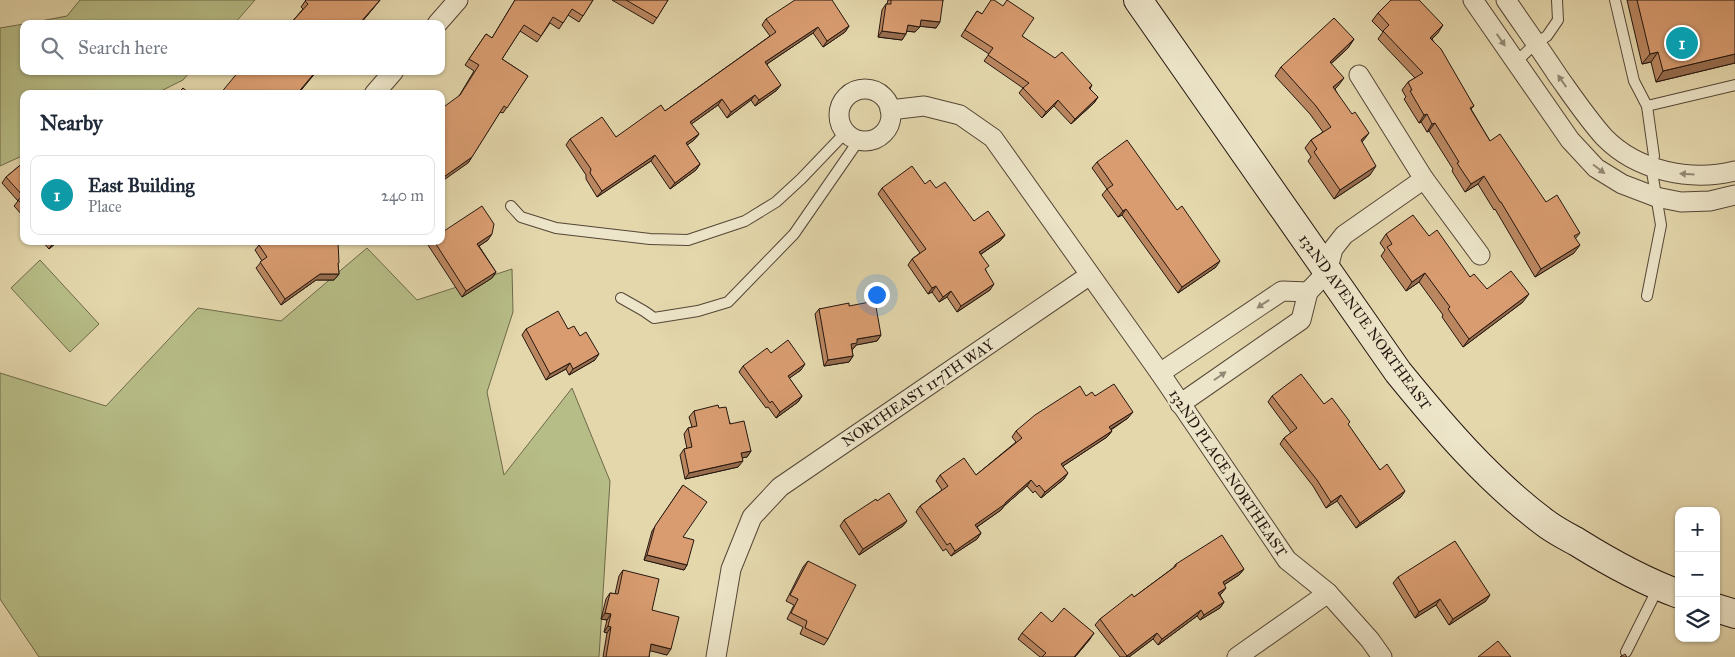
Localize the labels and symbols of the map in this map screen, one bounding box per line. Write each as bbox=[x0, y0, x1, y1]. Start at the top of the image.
pin: 1 bbox=[1666, 24, 1698, 62]
one-way arrow bbox=[1496, 33, 1505, 47]
one-way arrow bbox=[1557, 74, 1567, 88]
one-way arrow bbox=[1592, 164, 1606, 174]
one-way arrow bbox=[1678, 170, 1694, 178]
street label: 132ND AVENUE NORTHEAST bbox=[1295, 231, 1435, 413]
your location bbox=[864, 282, 890, 308]
one-way arrow bbox=[1256, 299, 1270, 309]
street label: NORTHEAST 117TH WAY bbox=[839, 335, 998, 451]
one-way arrow bbox=[1214, 371, 1227, 381]
street label: 132ND PLACE NORTHEAST bbox=[1165, 386, 1291, 560]

